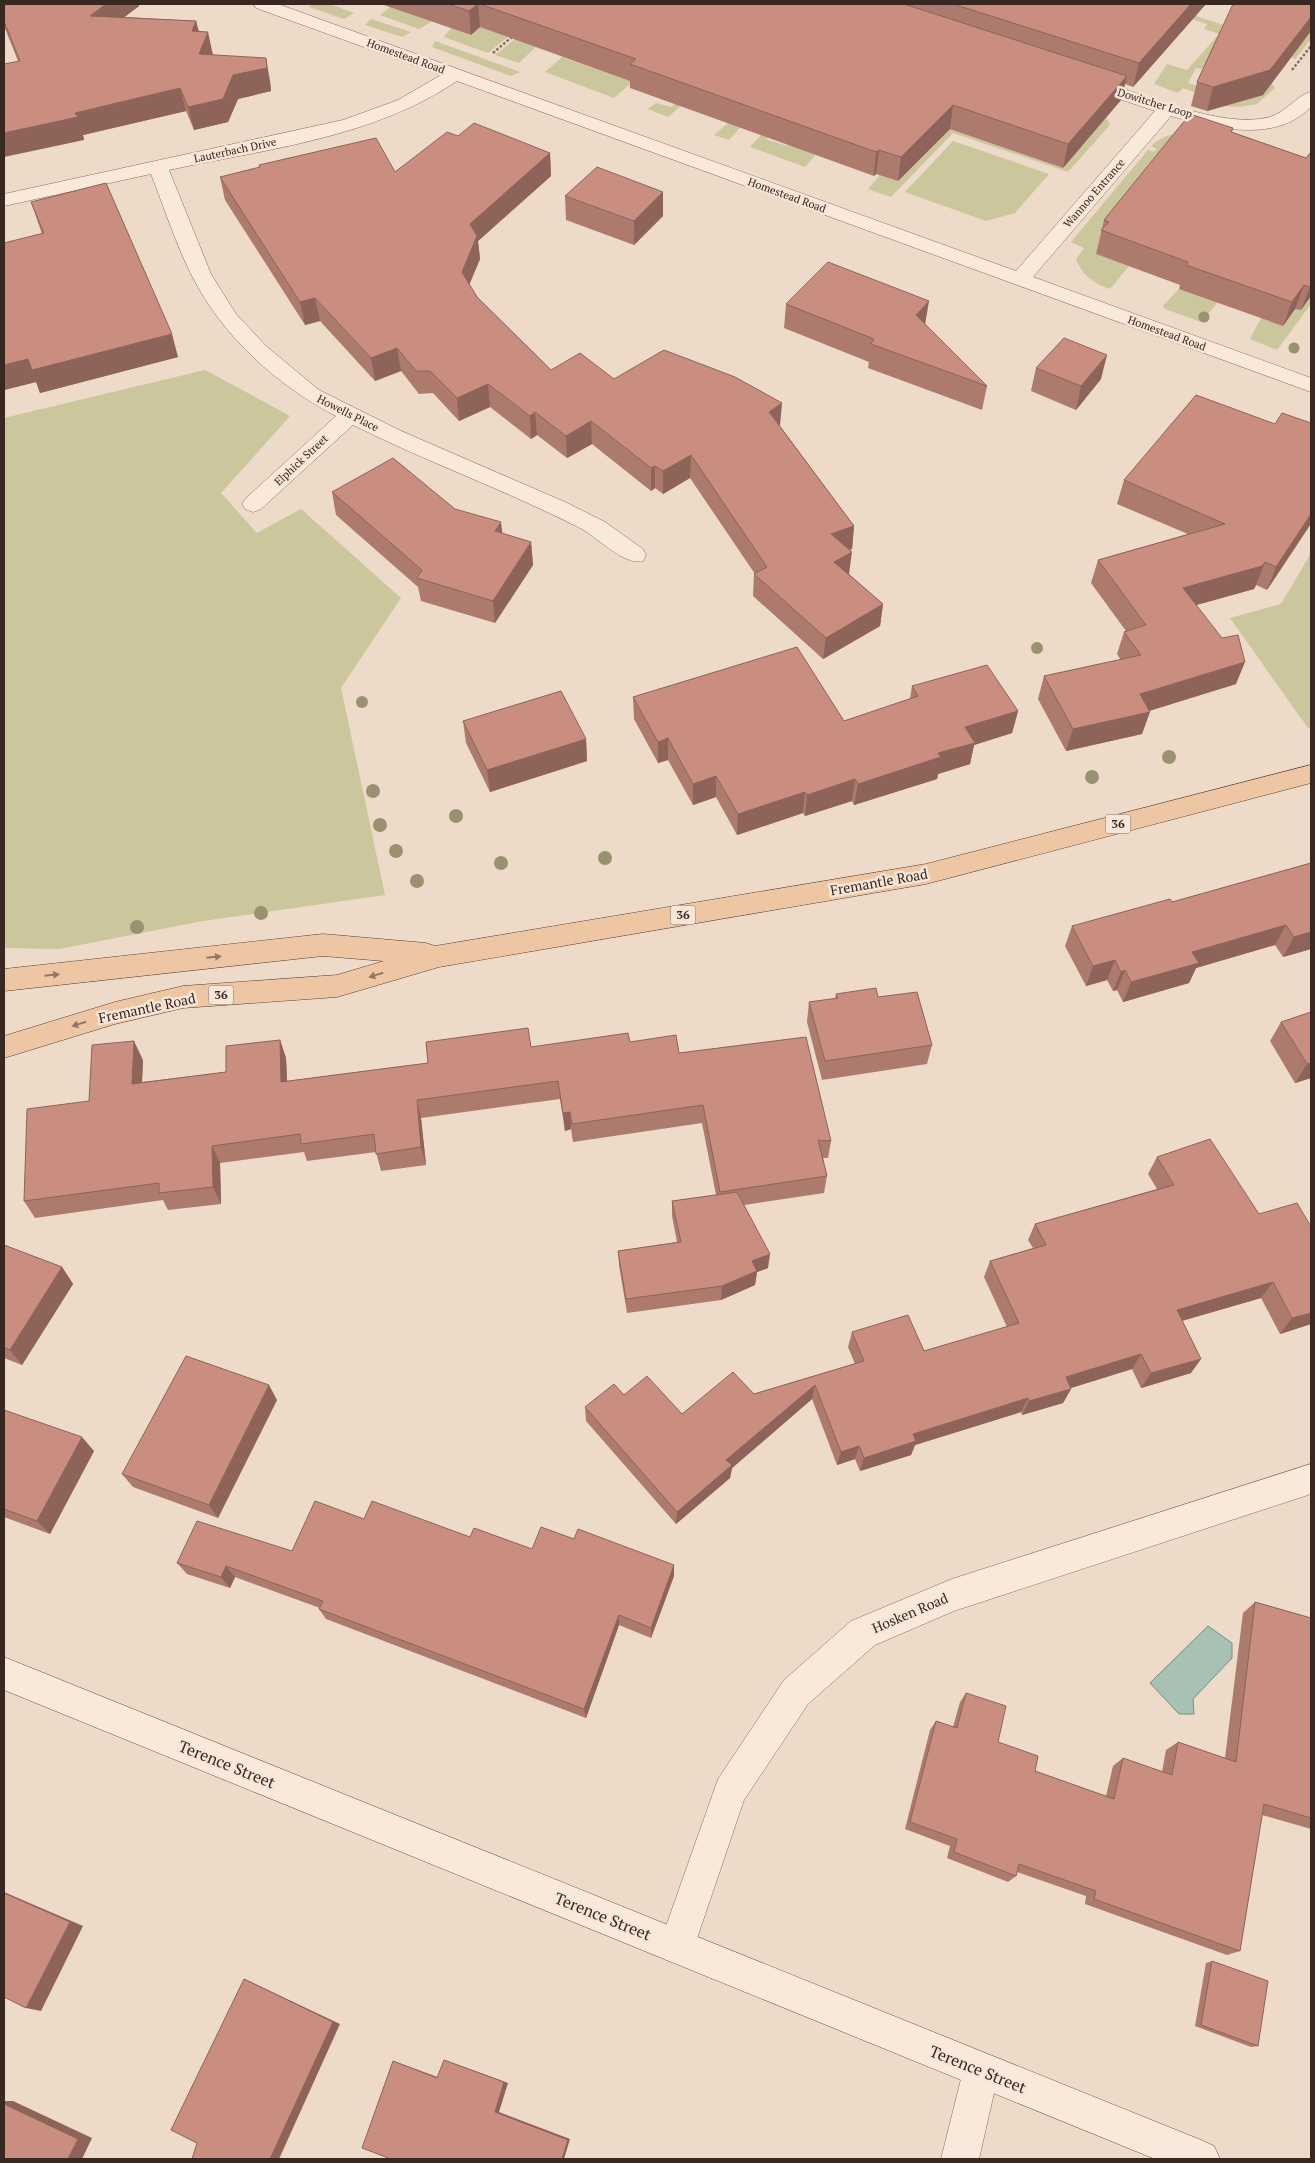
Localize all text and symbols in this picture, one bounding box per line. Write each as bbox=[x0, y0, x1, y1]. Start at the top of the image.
street label: Homestead Road bbox=[365, 35, 447, 77]
street label: Dowitcher Loop bbox=[1116, 85, 1194, 121]
street label: Lauterbach Drive bbox=[193, 134, 278, 166]
street label: Wannoo Entrance bbox=[1060, 155, 1128, 230]
street label: Homestead Road bbox=[746, 174, 828, 216]
street label: Homestead Road bbox=[1126, 312, 1208, 354]
street label: Howells Place bbox=[315, 391, 382, 435]
street label: Elphick Street bbox=[271, 432, 331, 488]
road number: 36 bbox=[1106, 814, 1130, 834]
street label: Fremantle Road bbox=[829, 864, 929, 899]
road number: 36 bbox=[670, 906, 696, 924]
one-way arrow bbox=[206, 953, 222, 961]
one-way arrow bbox=[45, 970, 61, 978]
one-way arrow bbox=[368, 971, 383, 979]
road number: 36 bbox=[208, 986, 234, 1004]
street label: Fremantle Road bbox=[97, 988, 197, 1027]
one-way arrow bbox=[71, 1020, 86, 1028]
street label: Hosken Road bbox=[869, 1588, 951, 1637]
street label: Terence Street bbox=[175, 1735, 279, 1793]
street label: Terence Street bbox=[551, 1887, 655, 1945]
street label: Terence Street bbox=[926, 2040, 1030, 2098]

